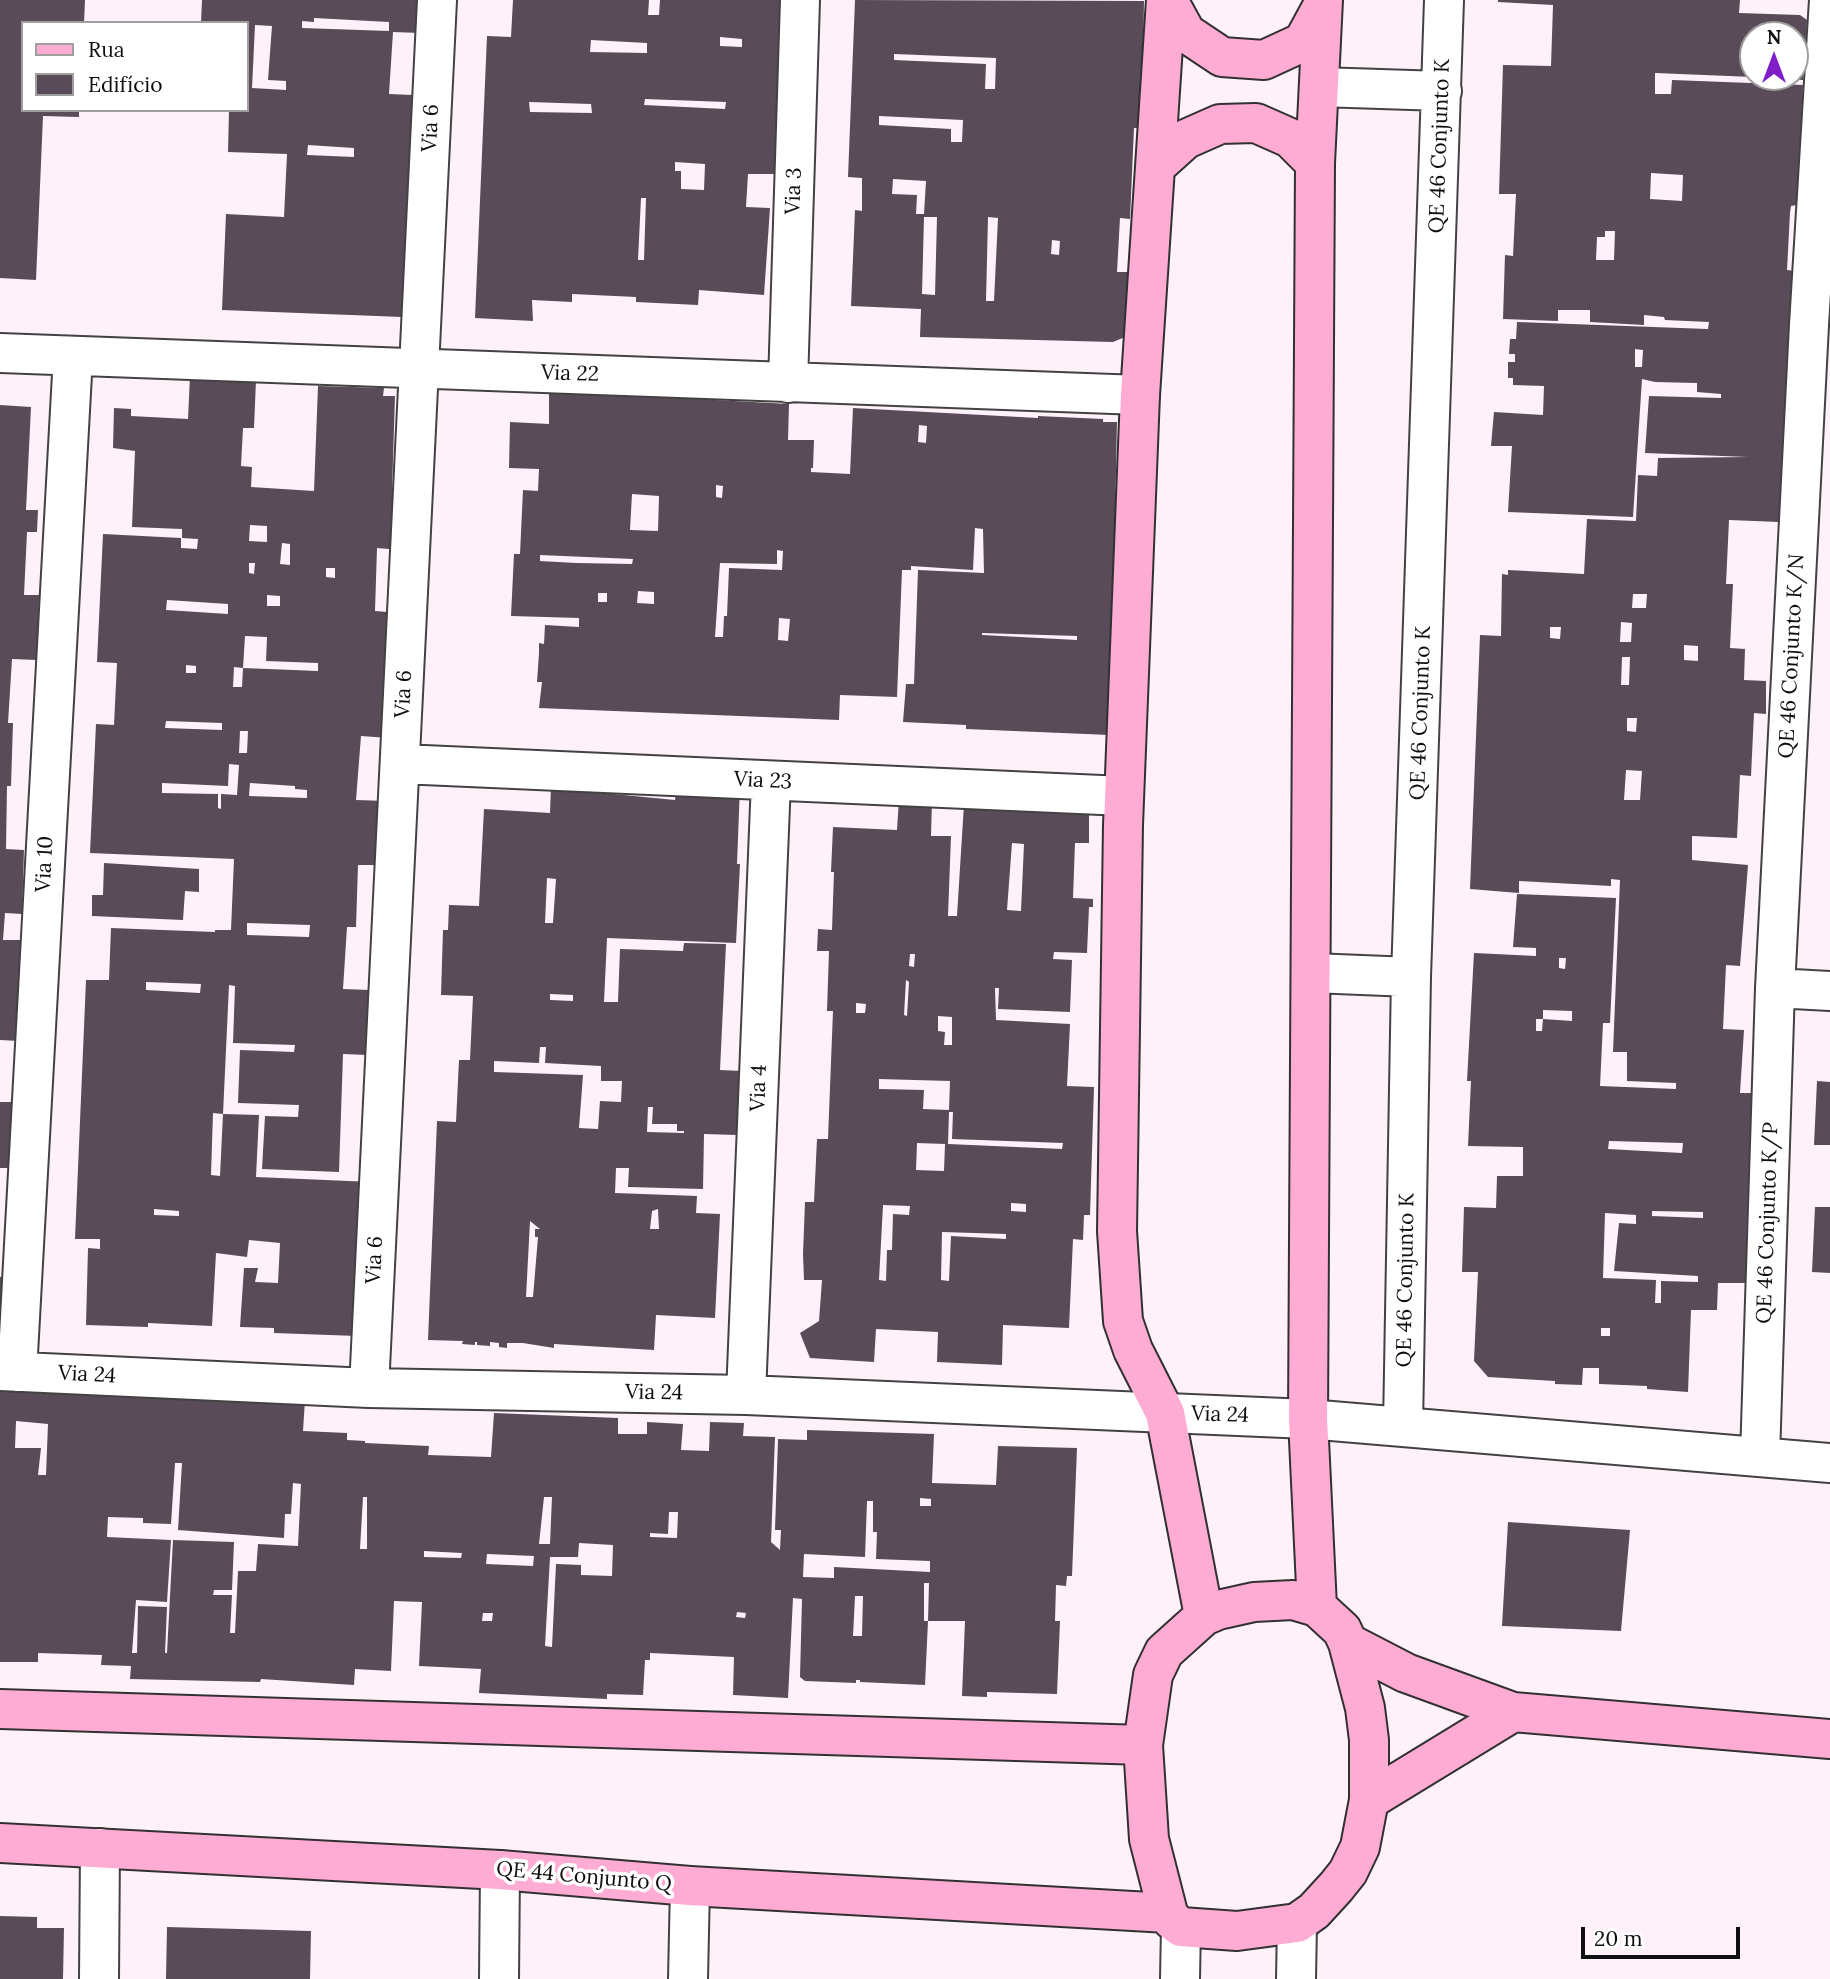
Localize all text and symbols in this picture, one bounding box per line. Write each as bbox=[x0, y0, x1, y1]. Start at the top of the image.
legend bbox=[21, 21, 248, 112]
north arrow bbox=[1739, 21, 1809, 91]
text: N bbox=[1767, 25, 1781, 49]
text: Rua bbox=[88, 36, 125, 63]
street label: QE 46 Conjunto K bbox=[1424, 58, 1456, 234]
text: Edifício bbox=[88, 71, 163, 98]
street label: Via 6 bbox=[417, 103, 445, 153]
street label: Via 3 bbox=[781, 167, 807, 215]
street label: Via 22 bbox=[540, 360, 600, 388]
street label: QE 46 Conjunto K/N bbox=[1774, 553, 1810, 759]
street label: QE 46 Conjunto K bbox=[1405, 625, 1437, 801]
street label: Via 6 bbox=[390, 669, 418, 719]
street label: Via 23 bbox=[733, 767, 793, 795]
street label: Via 10 bbox=[31, 835, 59, 893]
street label: Via 4 bbox=[746, 1064, 772, 1112]
street label: QE 46 Conjunto K/P bbox=[1752, 1122, 1784, 1324]
street label: QE 46 Conjunto K bbox=[1392, 1192, 1420, 1368]
street label: Via 6 bbox=[361, 1235, 389, 1285]
street label: Via 24 bbox=[57, 1361, 117, 1389]
street label: Via 24 bbox=[625, 1380, 683, 1406]
street label: Via 24 bbox=[1191, 1401, 1249, 1429]
street label: QE 44 Conjunto Q bbox=[495, 1857, 673, 1897]
scale bar bbox=[1585, 1912, 1744, 1956]
text: 20 m bbox=[1594, 1925, 1643, 1952]

